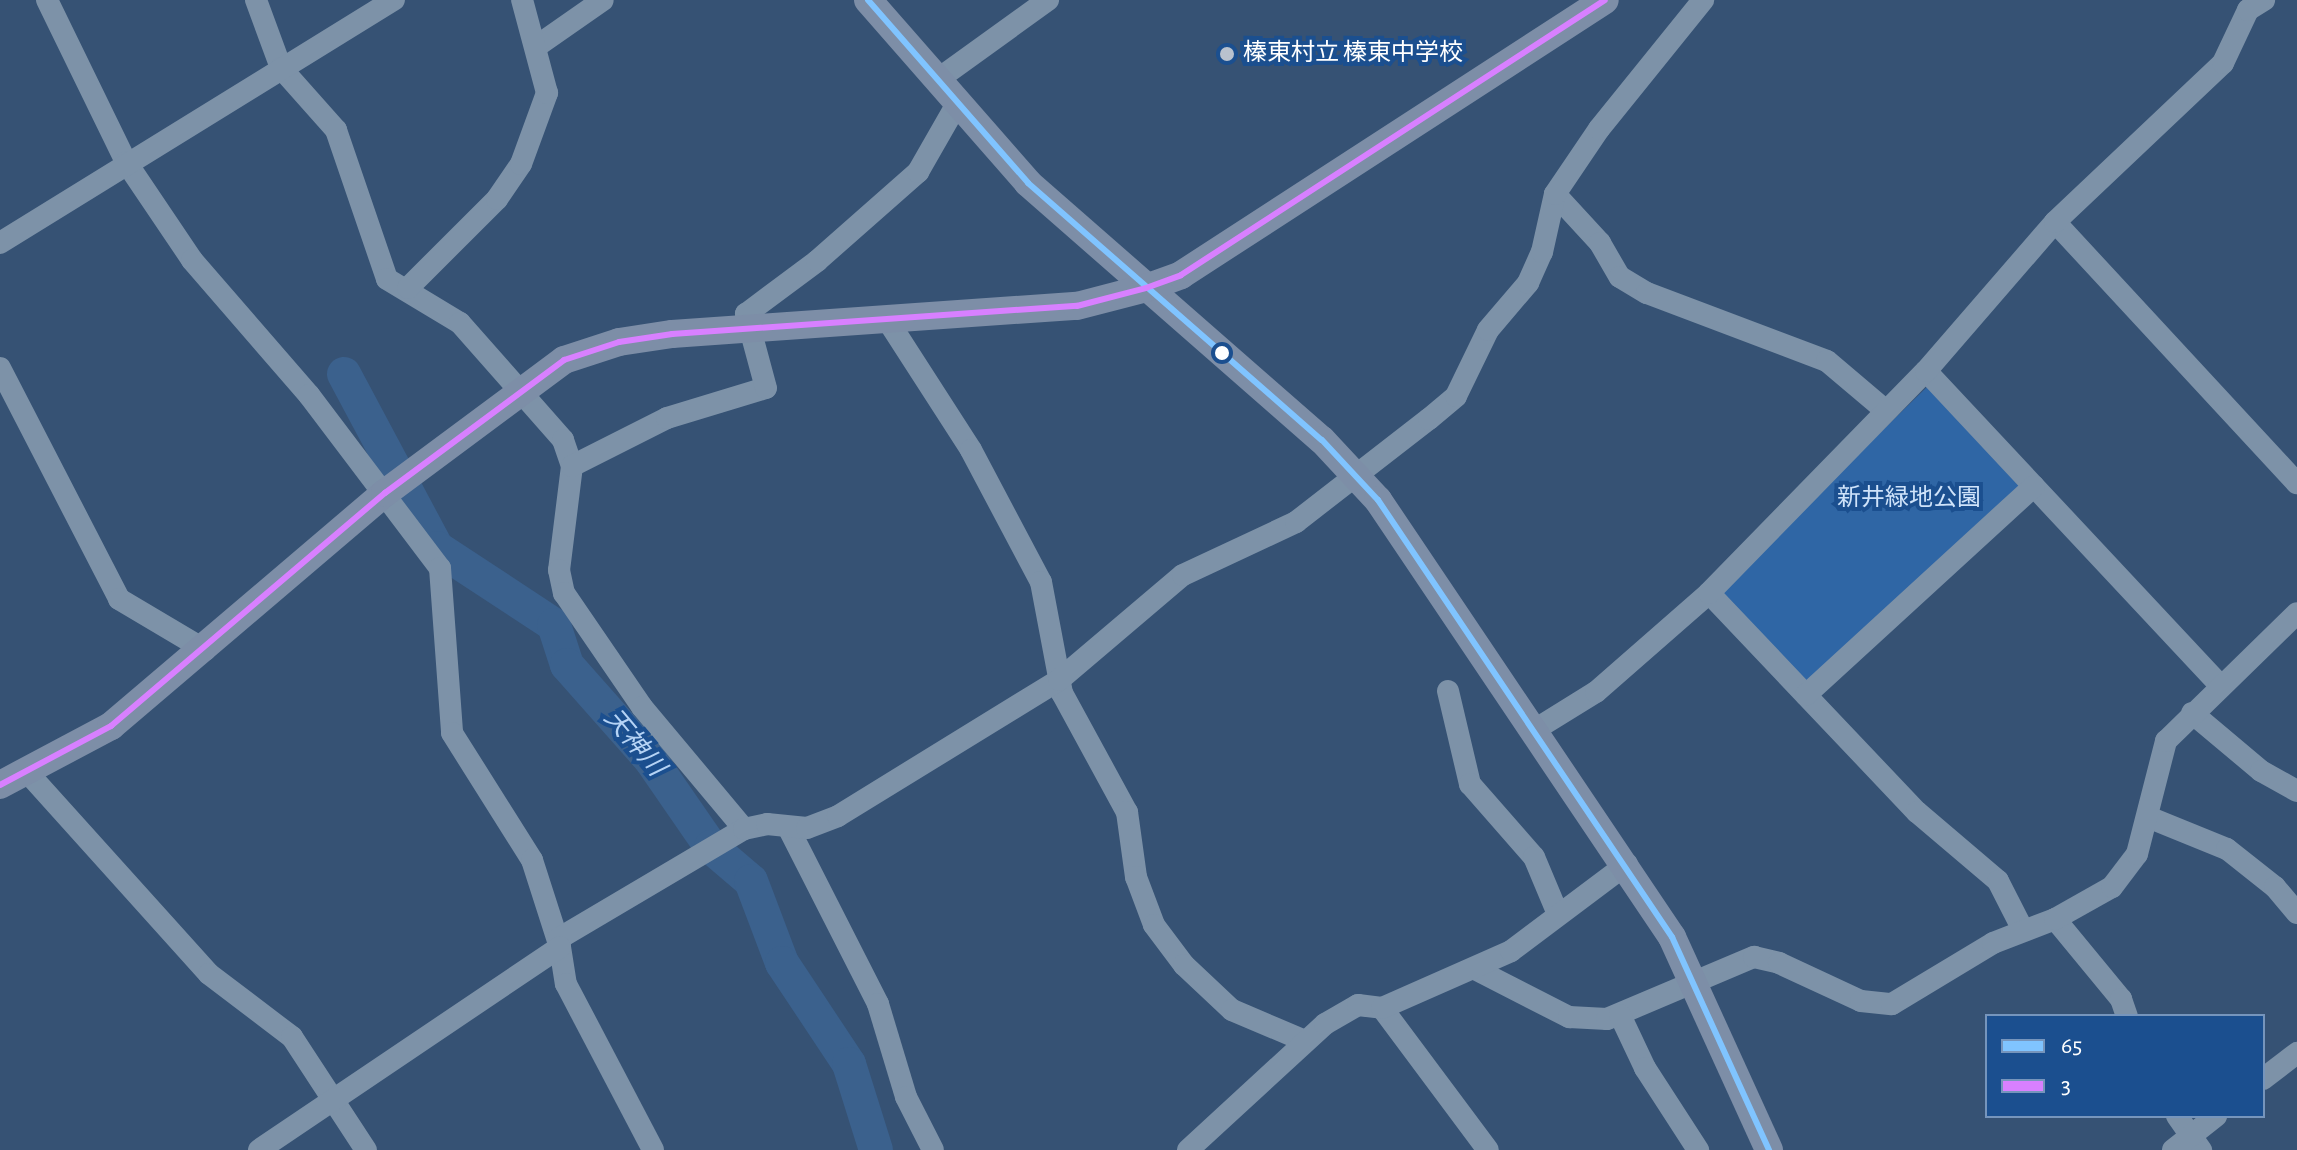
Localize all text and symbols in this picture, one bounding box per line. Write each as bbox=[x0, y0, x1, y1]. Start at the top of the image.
place label: 榛東村立 榛東中学校 bbox=[1243, 40, 1463, 68]
marker: 榛東村立 榛東中学校 bbox=[1218, 45, 1236, 63]
unlabelled marker bbox=[1214, 345, 1230, 361]
park label: 新井緑地公園 bbox=[1837, 485, 1981, 513]
water label: 天神川 bbox=[597, 703, 671, 783]
legend bbox=[1985, 1014, 2265, 1118]
text: 65 bbox=[2061, 1034, 2082, 1058]
text: 3 bbox=[2061, 1074, 2071, 1098]

